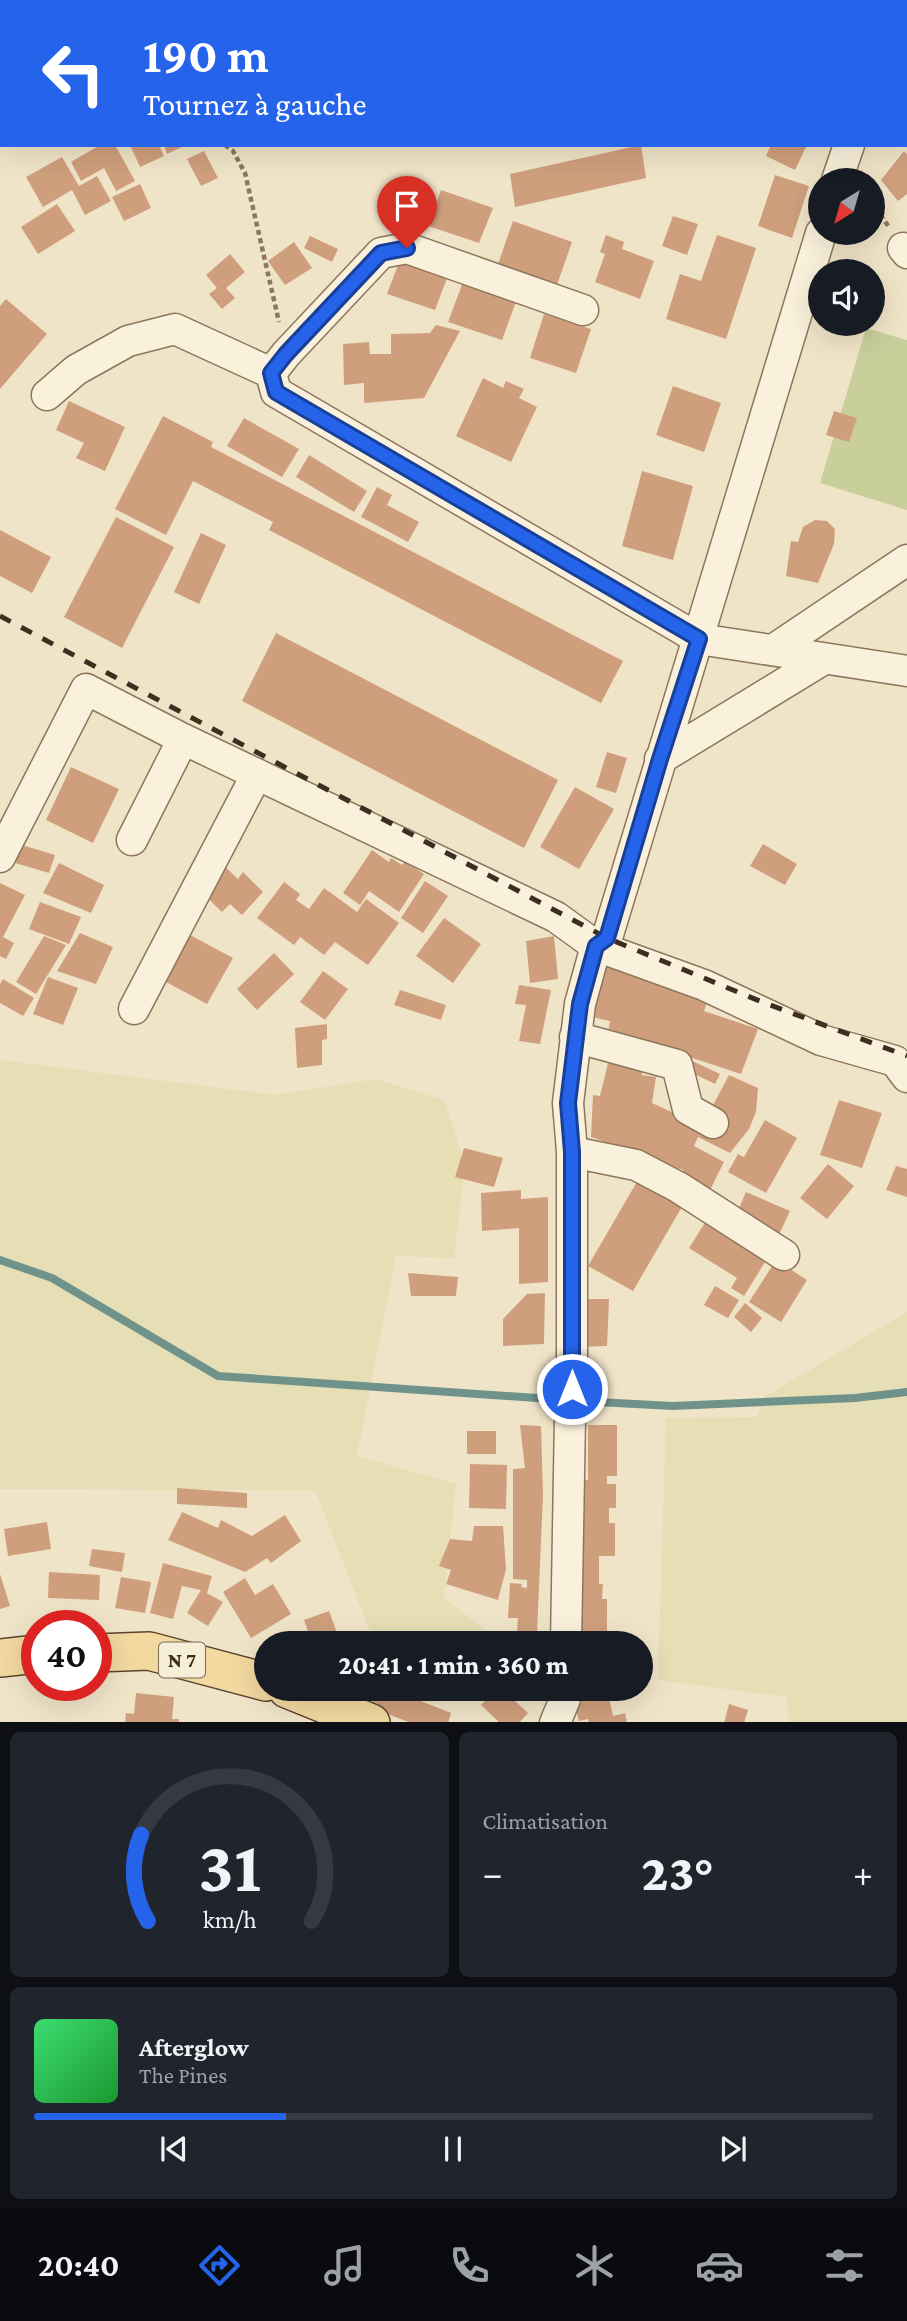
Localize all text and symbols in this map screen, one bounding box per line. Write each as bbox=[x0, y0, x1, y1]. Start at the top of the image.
icon: left bbox=[28, 28, 119, 119]
text: 190 m bbox=[143, 28, 269, 83]
text: Tournez à gauche bbox=[143, 86, 366, 122]
north arrow bbox=[808, 168, 886, 245]
map controls bbox=[808, 168, 885, 336]
pin bbox=[377, 176, 437, 248]
icon: arrive bbox=[388, 187, 426, 225]
button: sound bbox=[808, 259, 885, 336]
position arrow bbox=[535, 1352, 609, 1426]
speed limit sign: 40 bbox=[21, 1610, 112, 1701]
road number: N 7 bbox=[159, 1642, 205, 1678]
text: 20:41 · 1 min · 360 m bbox=[338, 1651, 569, 1680]
text: Climatisation bbox=[483, 1808, 608, 1834]
text: 31 bbox=[198, 1826, 261, 1907]
text: 23° bbox=[641, 1843, 714, 1901]
text: − bbox=[483, 1852, 503, 1894]
text: + bbox=[853, 1852, 873, 1894]
text: km/h bbox=[202, 1905, 256, 1932]
text: Afterglow bbox=[139, 2033, 249, 2062]
text: The Pines bbox=[139, 2062, 227, 2088]
icon: previous bbox=[155, 2130, 193, 2168]
icon: pause bbox=[434, 2130, 472, 2168]
icon: next bbox=[714, 2130, 752, 2168]
icon: directions bbox=[195, 2241, 244, 2290]
icon: music bbox=[320, 2241, 369, 2290]
icon: phone bbox=[445, 2241, 494, 2290]
icon: climate bbox=[570, 2241, 619, 2290]
icon: car bbox=[695, 2241, 744, 2290]
icon: filters bbox=[820, 2241, 869, 2290]
text: 20:40 bbox=[38, 2247, 119, 2283]

